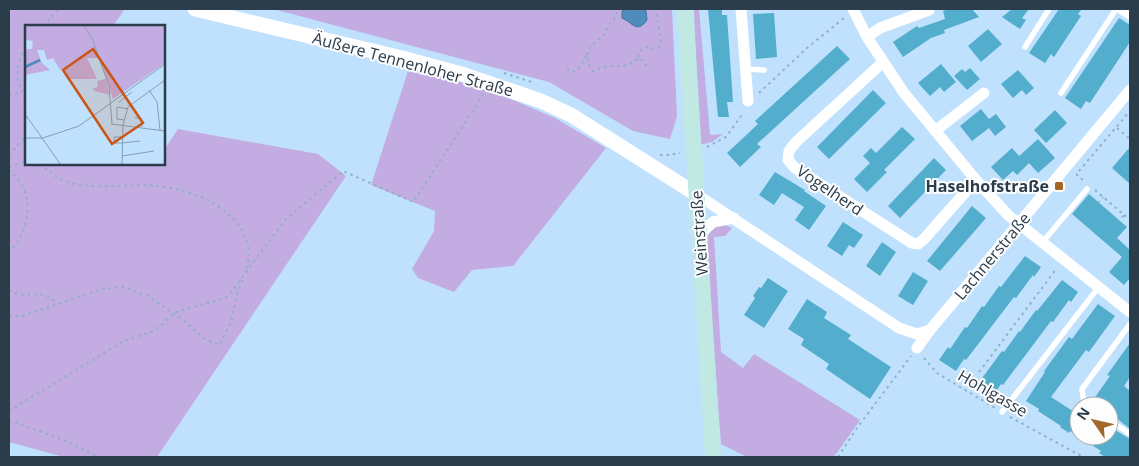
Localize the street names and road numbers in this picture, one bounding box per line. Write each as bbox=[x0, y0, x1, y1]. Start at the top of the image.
street label: Äußere Tennenloher Straße bbox=[310, 27, 516, 101]
street label: Vogelherd bbox=[792, 160, 868, 220]
street label: Weinstraße bbox=[685, 190, 713, 276]
street label: Lachnerstraße bbox=[949, 208, 1035, 304]
street label: Hohlgasse bbox=[954, 364, 1032, 422]

